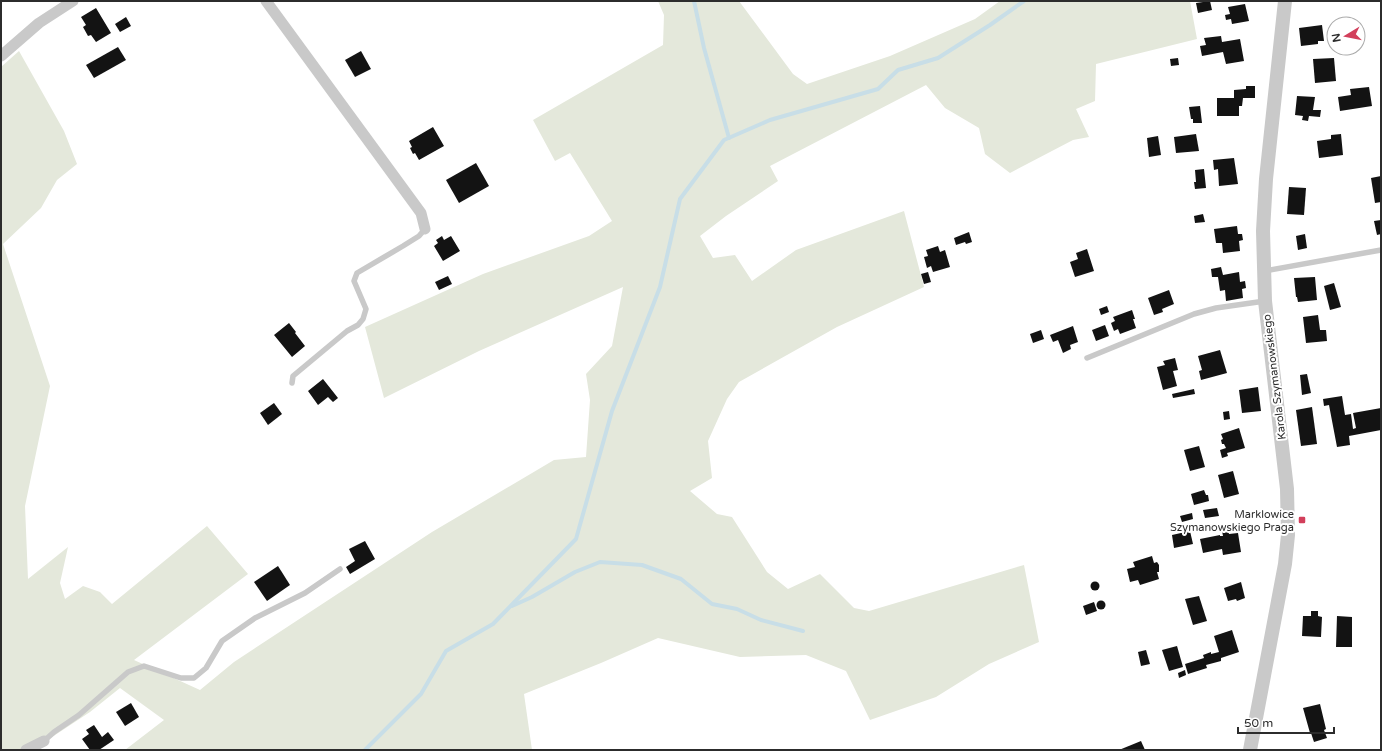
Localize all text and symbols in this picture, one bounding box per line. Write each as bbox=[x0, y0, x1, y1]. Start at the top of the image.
north arrow bbox=[1326, 16, 1366, 56]
text: N bbox=[1329, 32, 1344, 43]
street label: Karola Szymanowskiego bbox=[1260, 313, 1289, 440]
place label: Marklowice Szymanowskiego Praga bbox=[1170, 508, 1294, 534]
marker: Marklowice Szymanowskiego Praga bbox=[1297, 515, 1307, 525]
scale bar bbox=[1238, 709, 1334, 735]
text: 50 m bbox=[1244, 716, 1273, 730]

